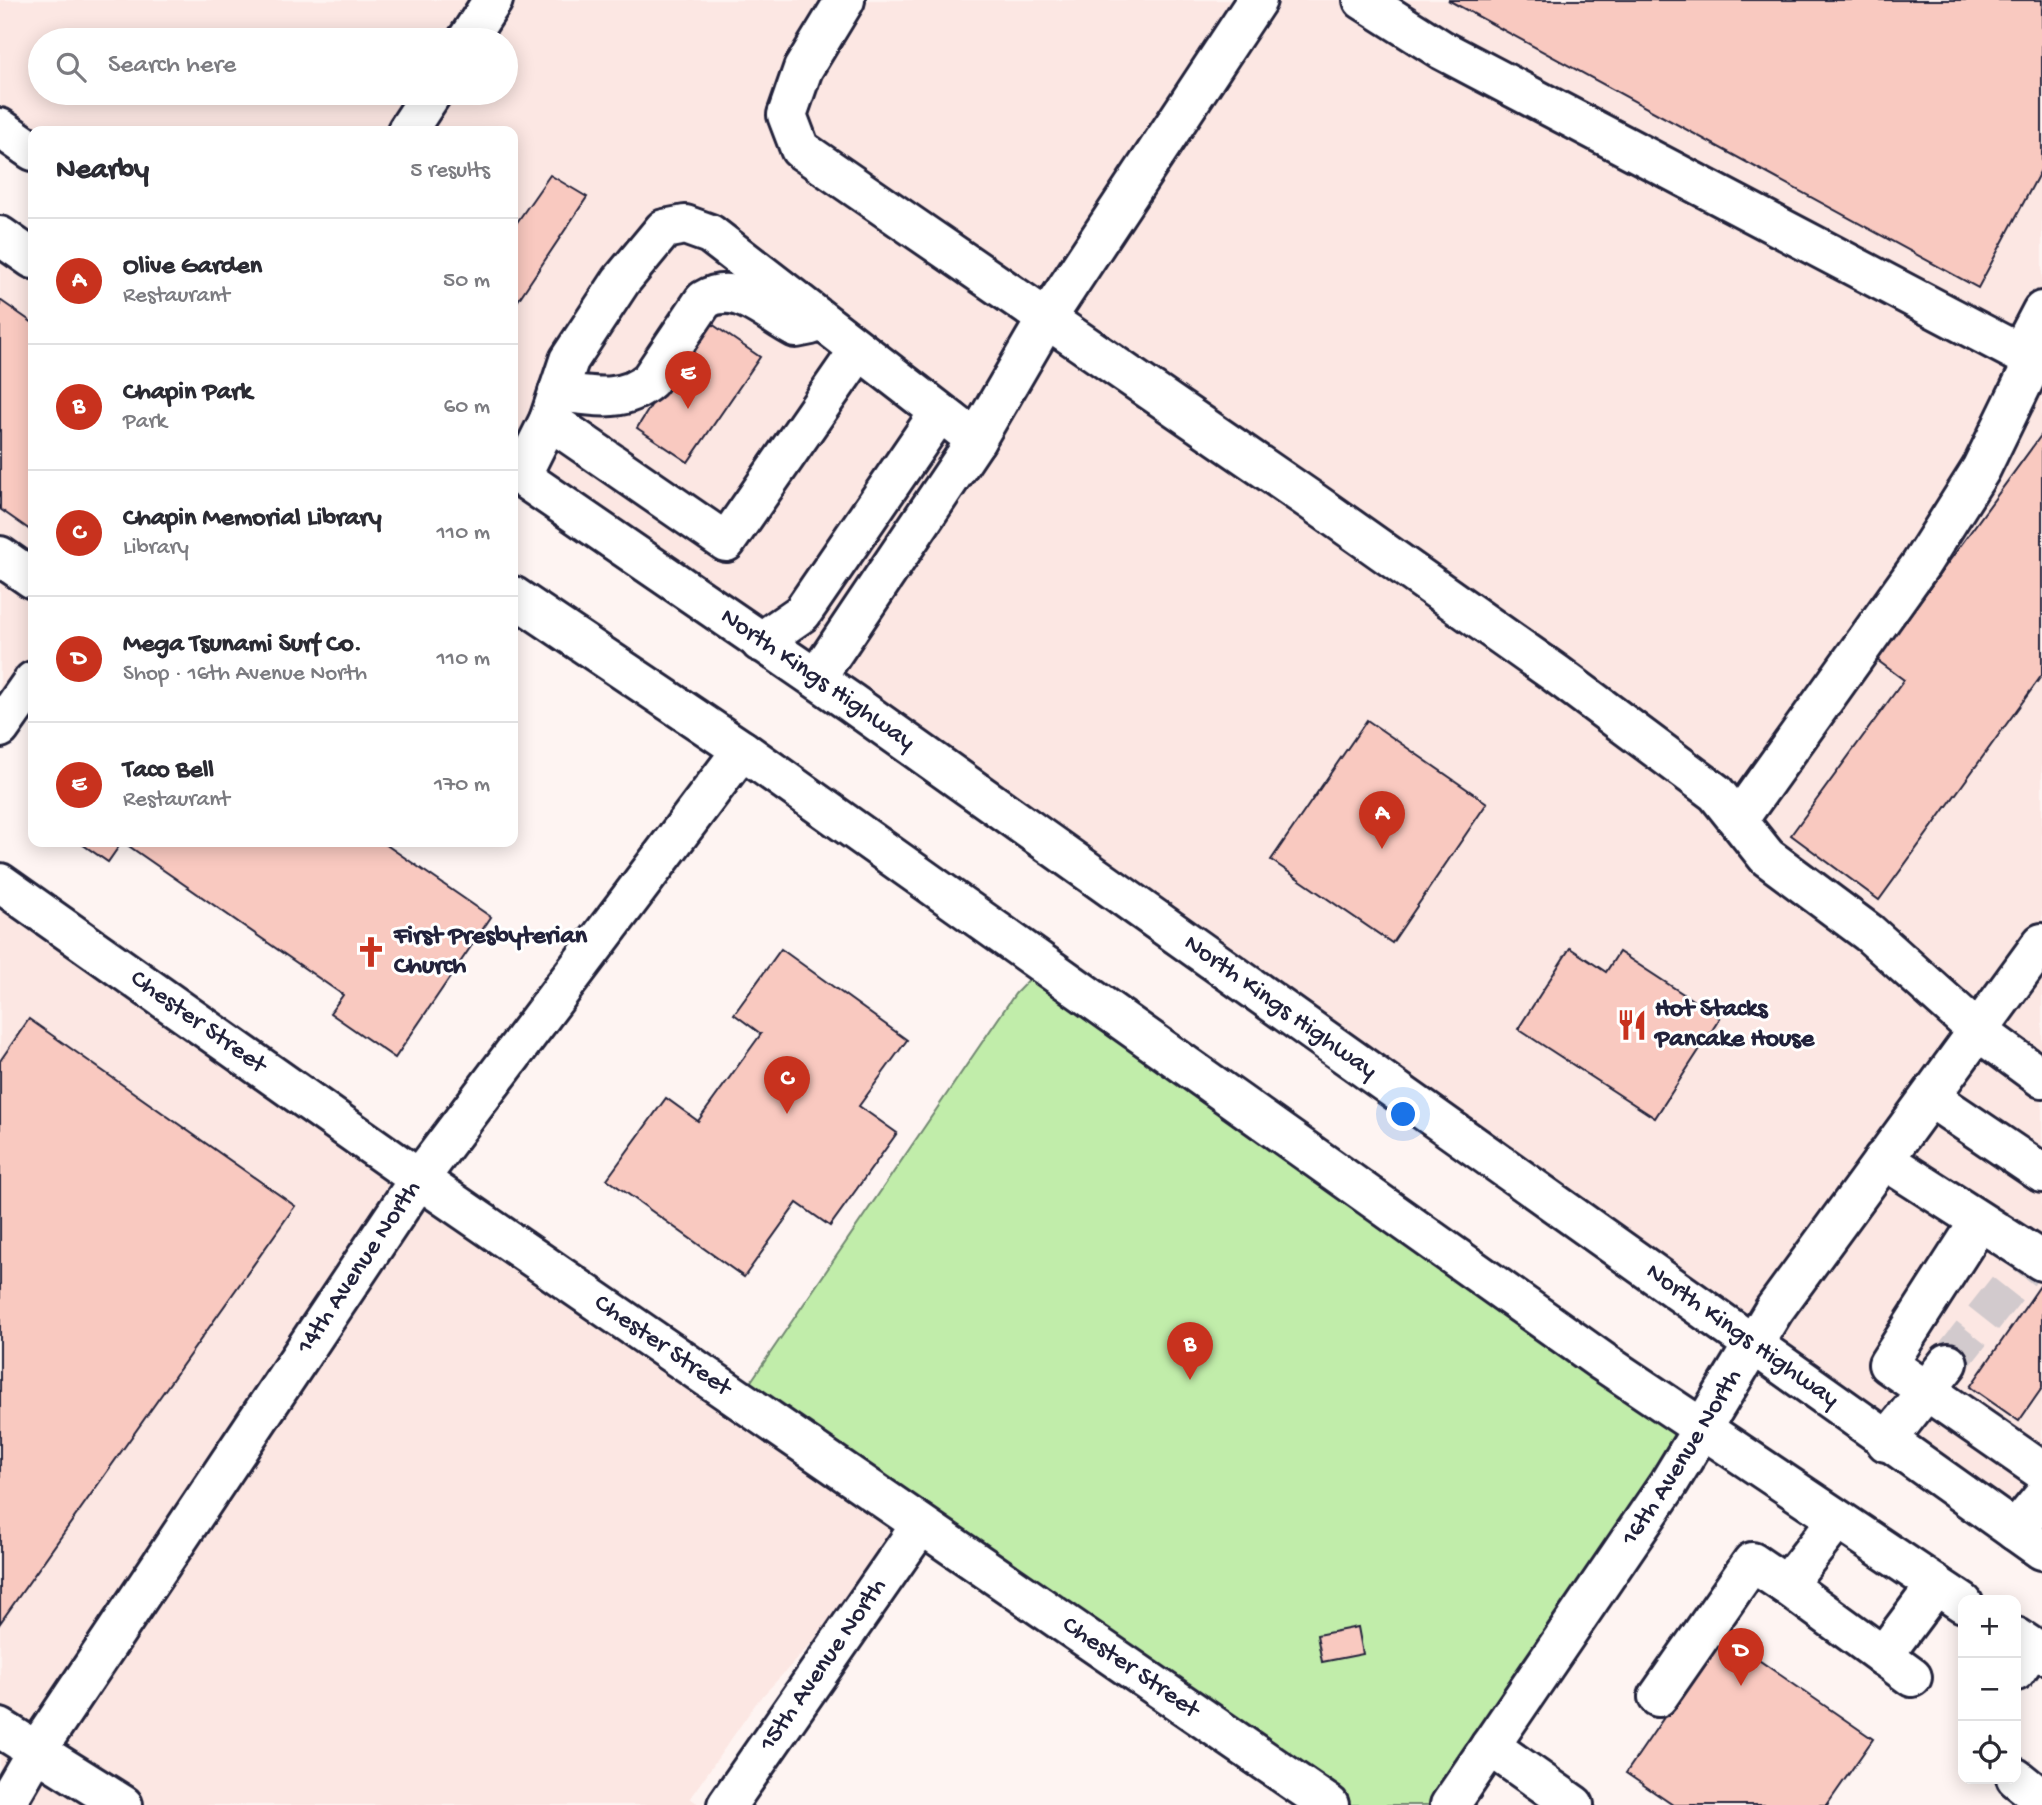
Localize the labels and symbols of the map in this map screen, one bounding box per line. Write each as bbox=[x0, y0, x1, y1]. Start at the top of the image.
pin: E bbox=[665, 351, 711, 409]
street label: North Kings Highway bbox=[714, 602, 921, 758]
pin: A bbox=[1359, 791, 1405, 849]
place label: First Presbyterian Church bbox=[393, 922, 588, 983]
street label: North Kings Highway bbox=[1177, 928, 1383, 1087]
church icon: First Presbyterian Church bbox=[354, 935, 388, 969]
street label: Chester Street bbox=[123, 964, 274, 1083]
place label: Hot Stacks Pancake House bbox=[1653, 995, 1816, 1056]
restaurant icon: Hot Stacks Pancake House bbox=[1615, 1008, 1649, 1042]
pin: C bbox=[764, 1056, 810, 1114]
your location bbox=[1386, 1097, 1420, 1131]
street label: 14th Avenue North bbox=[290, 1175, 429, 1361]
street label: North Kings Highway bbox=[1639, 1257, 1845, 1416]
street label: Chester Street bbox=[587, 1288, 739, 1406]
pin: B bbox=[1167, 1322, 1213, 1380]
street label: 16th Avenue North bbox=[1615, 1364, 1750, 1553]
street label: 15th Avenue North bbox=[752, 1573, 894, 1759]
street label: Chester Street bbox=[1055, 1610, 1207, 1728]
pin: D bbox=[1718, 1628, 1764, 1686]

